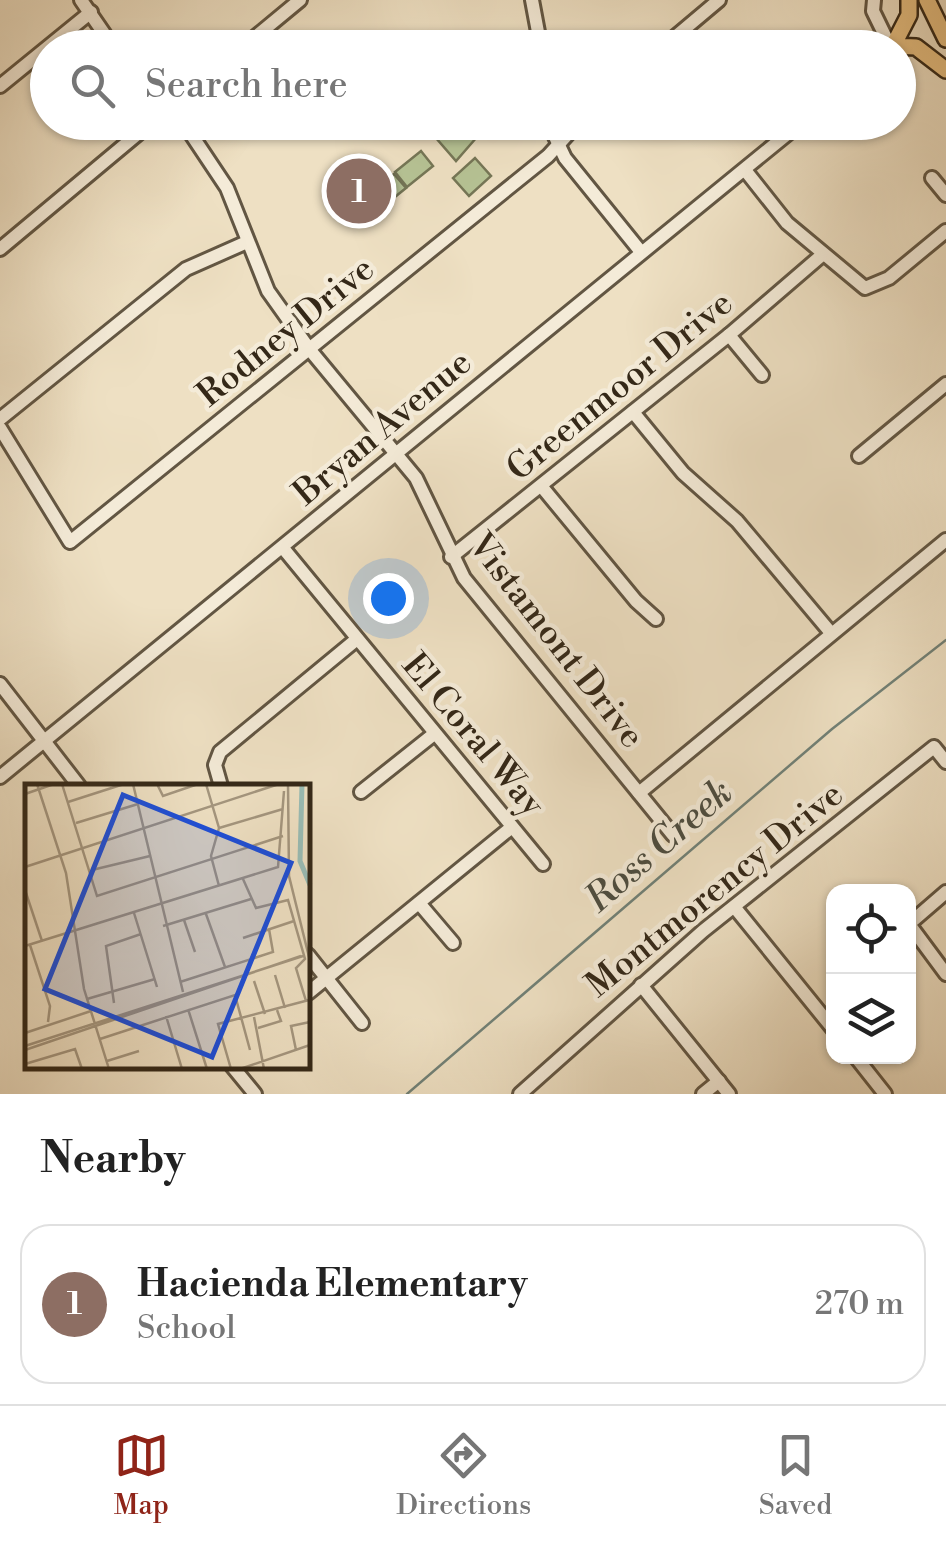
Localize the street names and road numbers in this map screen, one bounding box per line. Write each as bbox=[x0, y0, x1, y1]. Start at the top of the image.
street label: Rodney Drive bbox=[189, 248, 383, 417]
street label: Greenmoor Drive bbox=[498, 282, 742, 490]
street label: Bryan Avenue bbox=[284, 341, 481, 516]
street label: Vistamont Drive bbox=[458, 524, 653, 757]
street label: El Coral Way bbox=[392, 645, 554, 826]
street label: Montmorency Drive bbox=[578, 773, 852, 1007]

